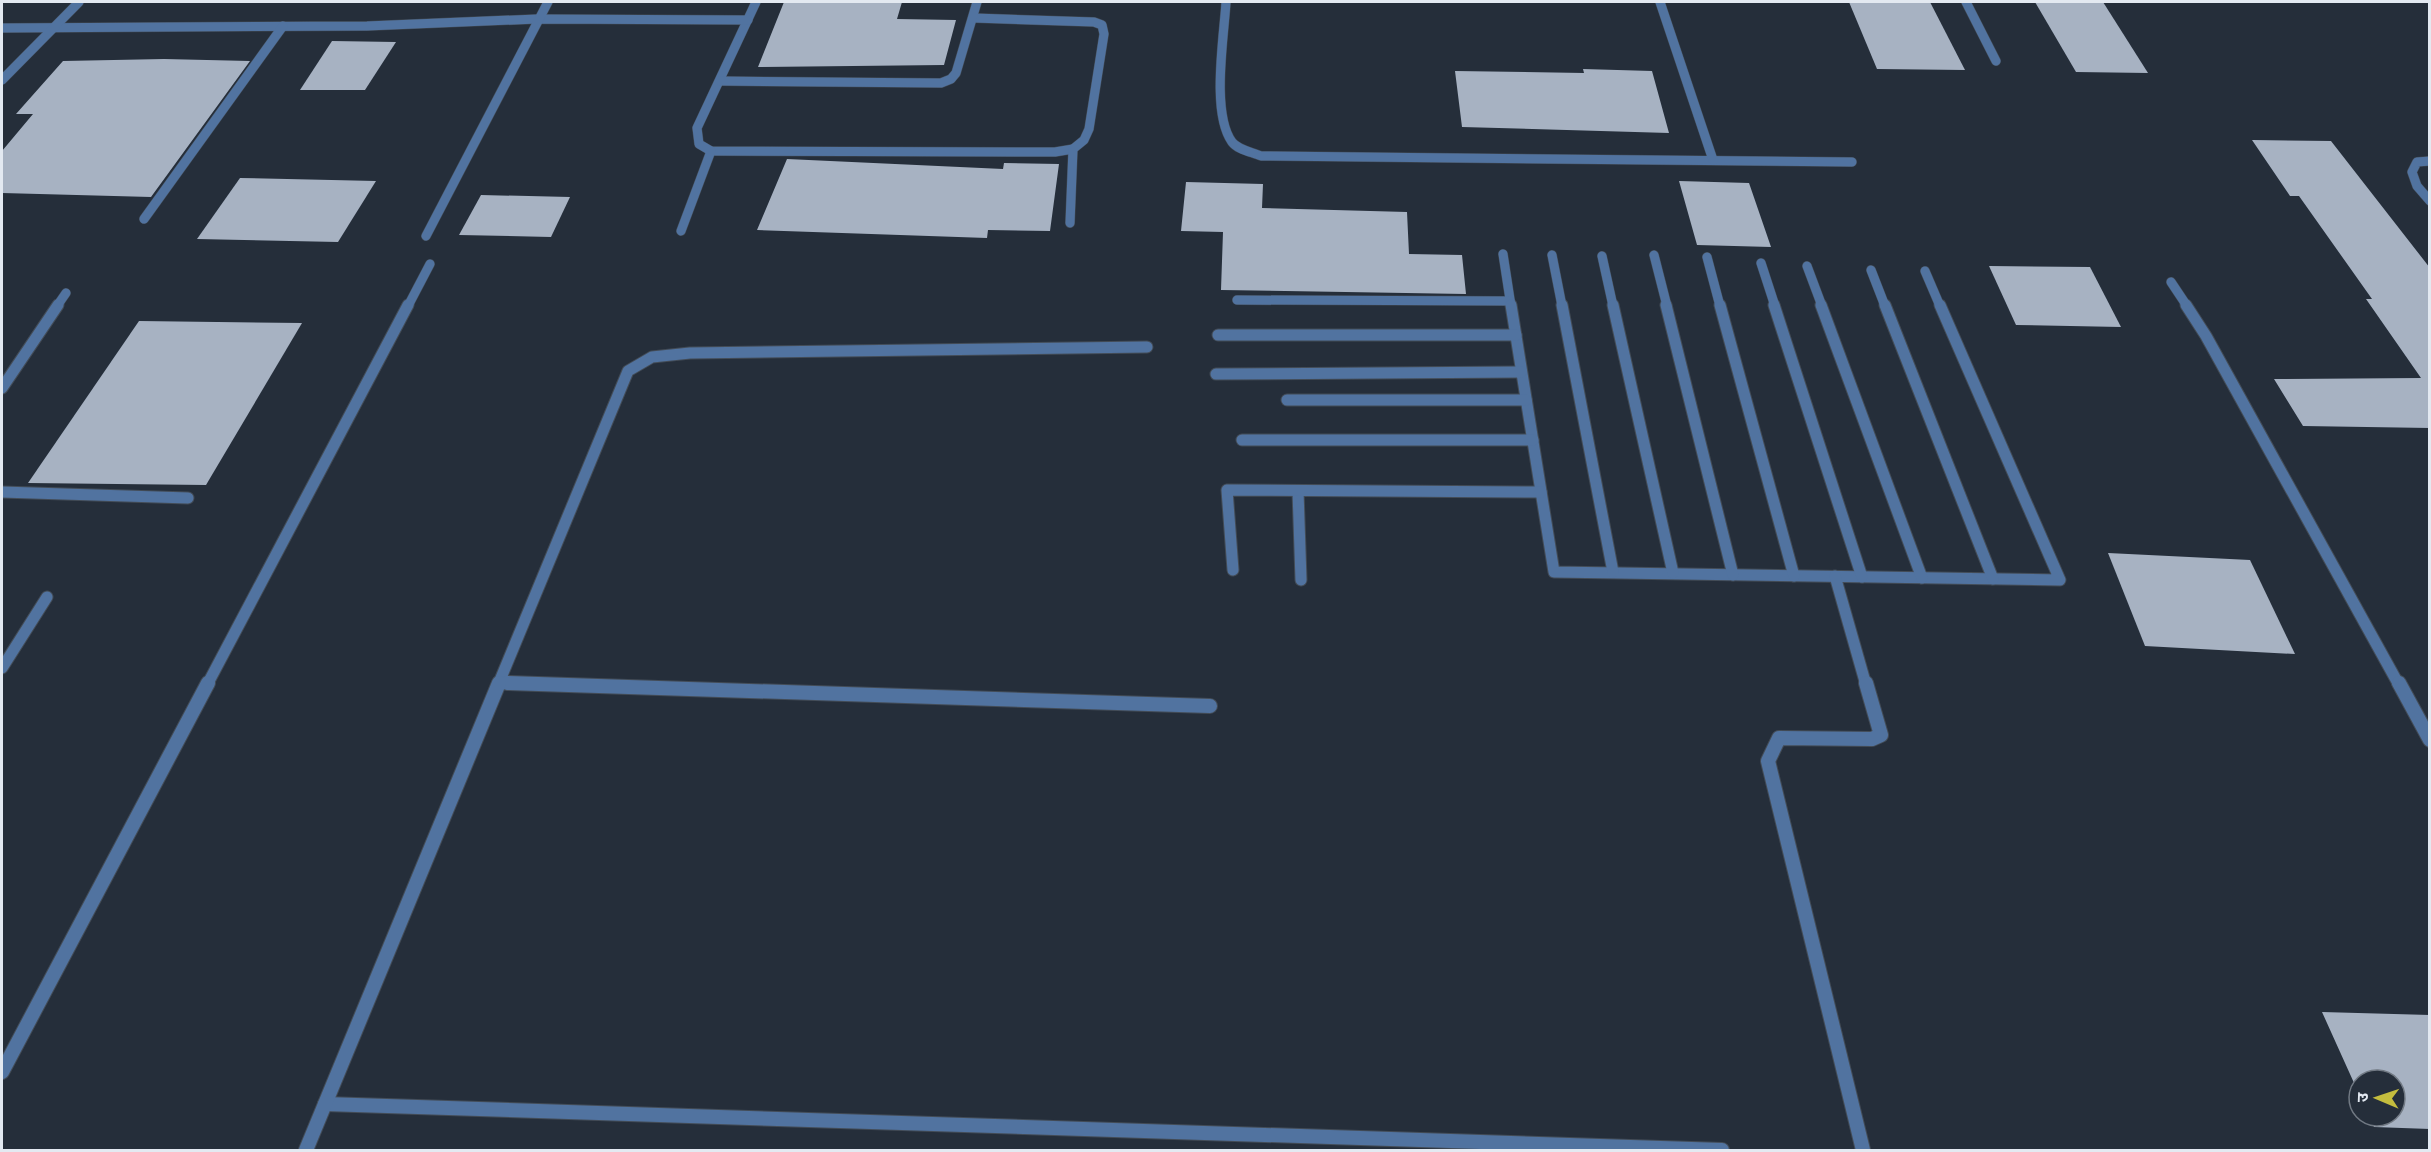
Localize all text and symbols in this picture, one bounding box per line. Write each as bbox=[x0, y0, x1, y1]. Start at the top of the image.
north arrow bbox=[2347, 1068, 2407, 1128]
text: उ bbox=[2351, 1092, 2373, 1103]

